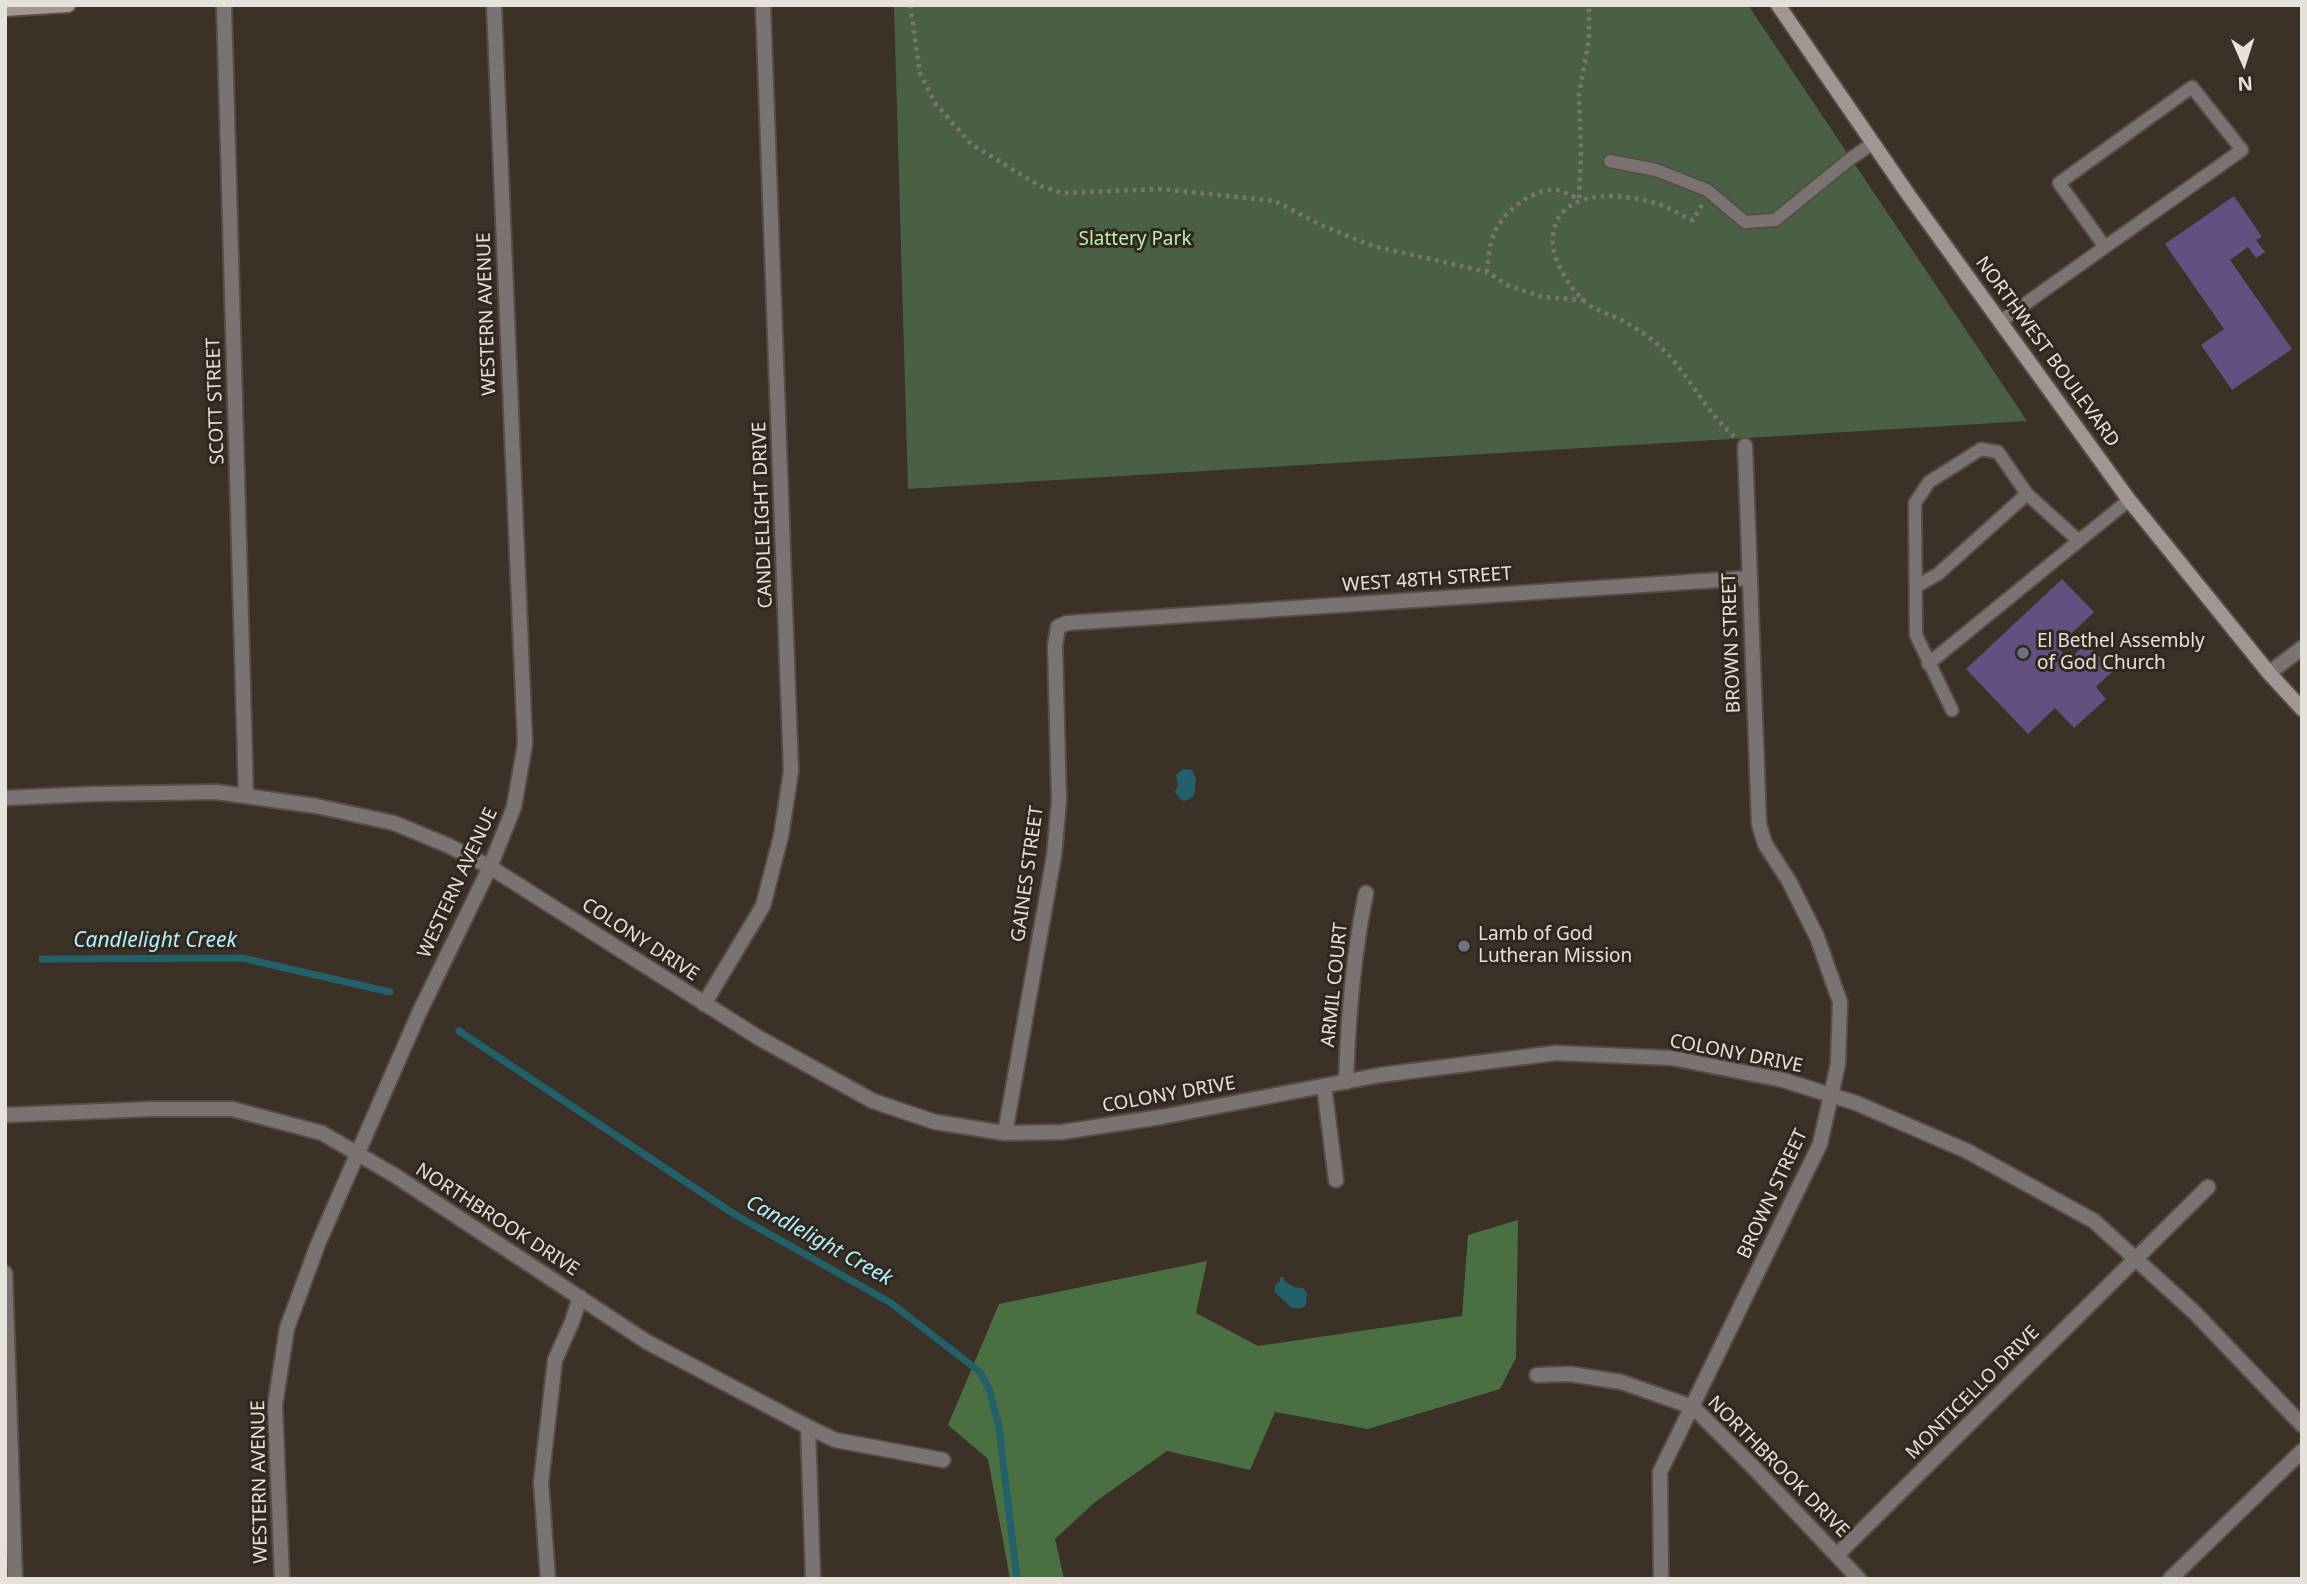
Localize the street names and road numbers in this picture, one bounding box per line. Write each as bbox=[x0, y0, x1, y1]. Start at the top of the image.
street label: WESTERN AVENUE bbox=[473, 232, 501, 396]
street label: NORTHWEST BOULEVARD bbox=[1970, 252, 2124, 452]
street label: SCOTT STREET bbox=[202, 337, 230, 465]
street label: CANDLELIGHT DRIVE bbox=[748, 421, 778, 609]
street label: WEST 48TH STREET bbox=[1341, 563, 1513, 597]
street label: BROWN STREET bbox=[1718, 572, 1746, 714]
street label: WESTERN AVENUE bbox=[413, 804, 503, 962]
street label: GAINES STREET bbox=[1007, 804, 1049, 944]
street label: COLONY DRIVE bbox=[577, 894, 703, 986]
street label: ARMIL COURT bbox=[1317, 922, 1353, 1048]
street label: COLONY DRIVE bbox=[1668, 1030, 1804, 1078]
street label: COLONY DRIVE bbox=[1100, 1072, 1238, 1118]
street label: BROWN STREET bbox=[1733, 1126, 1813, 1262]
street label: NORTHBROOK DRIVE bbox=[411, 1159, 583, 1281]
street label: MONTICELLO DRIVE bbox=[1901, 1321, 2045, 1465]
street label: NORTHBROOK DRIVE bbox=[1703, 1392, 1853, 1542]
street label: WESTERN AVENUE bbox=[247, 1400, 273, 1564]

